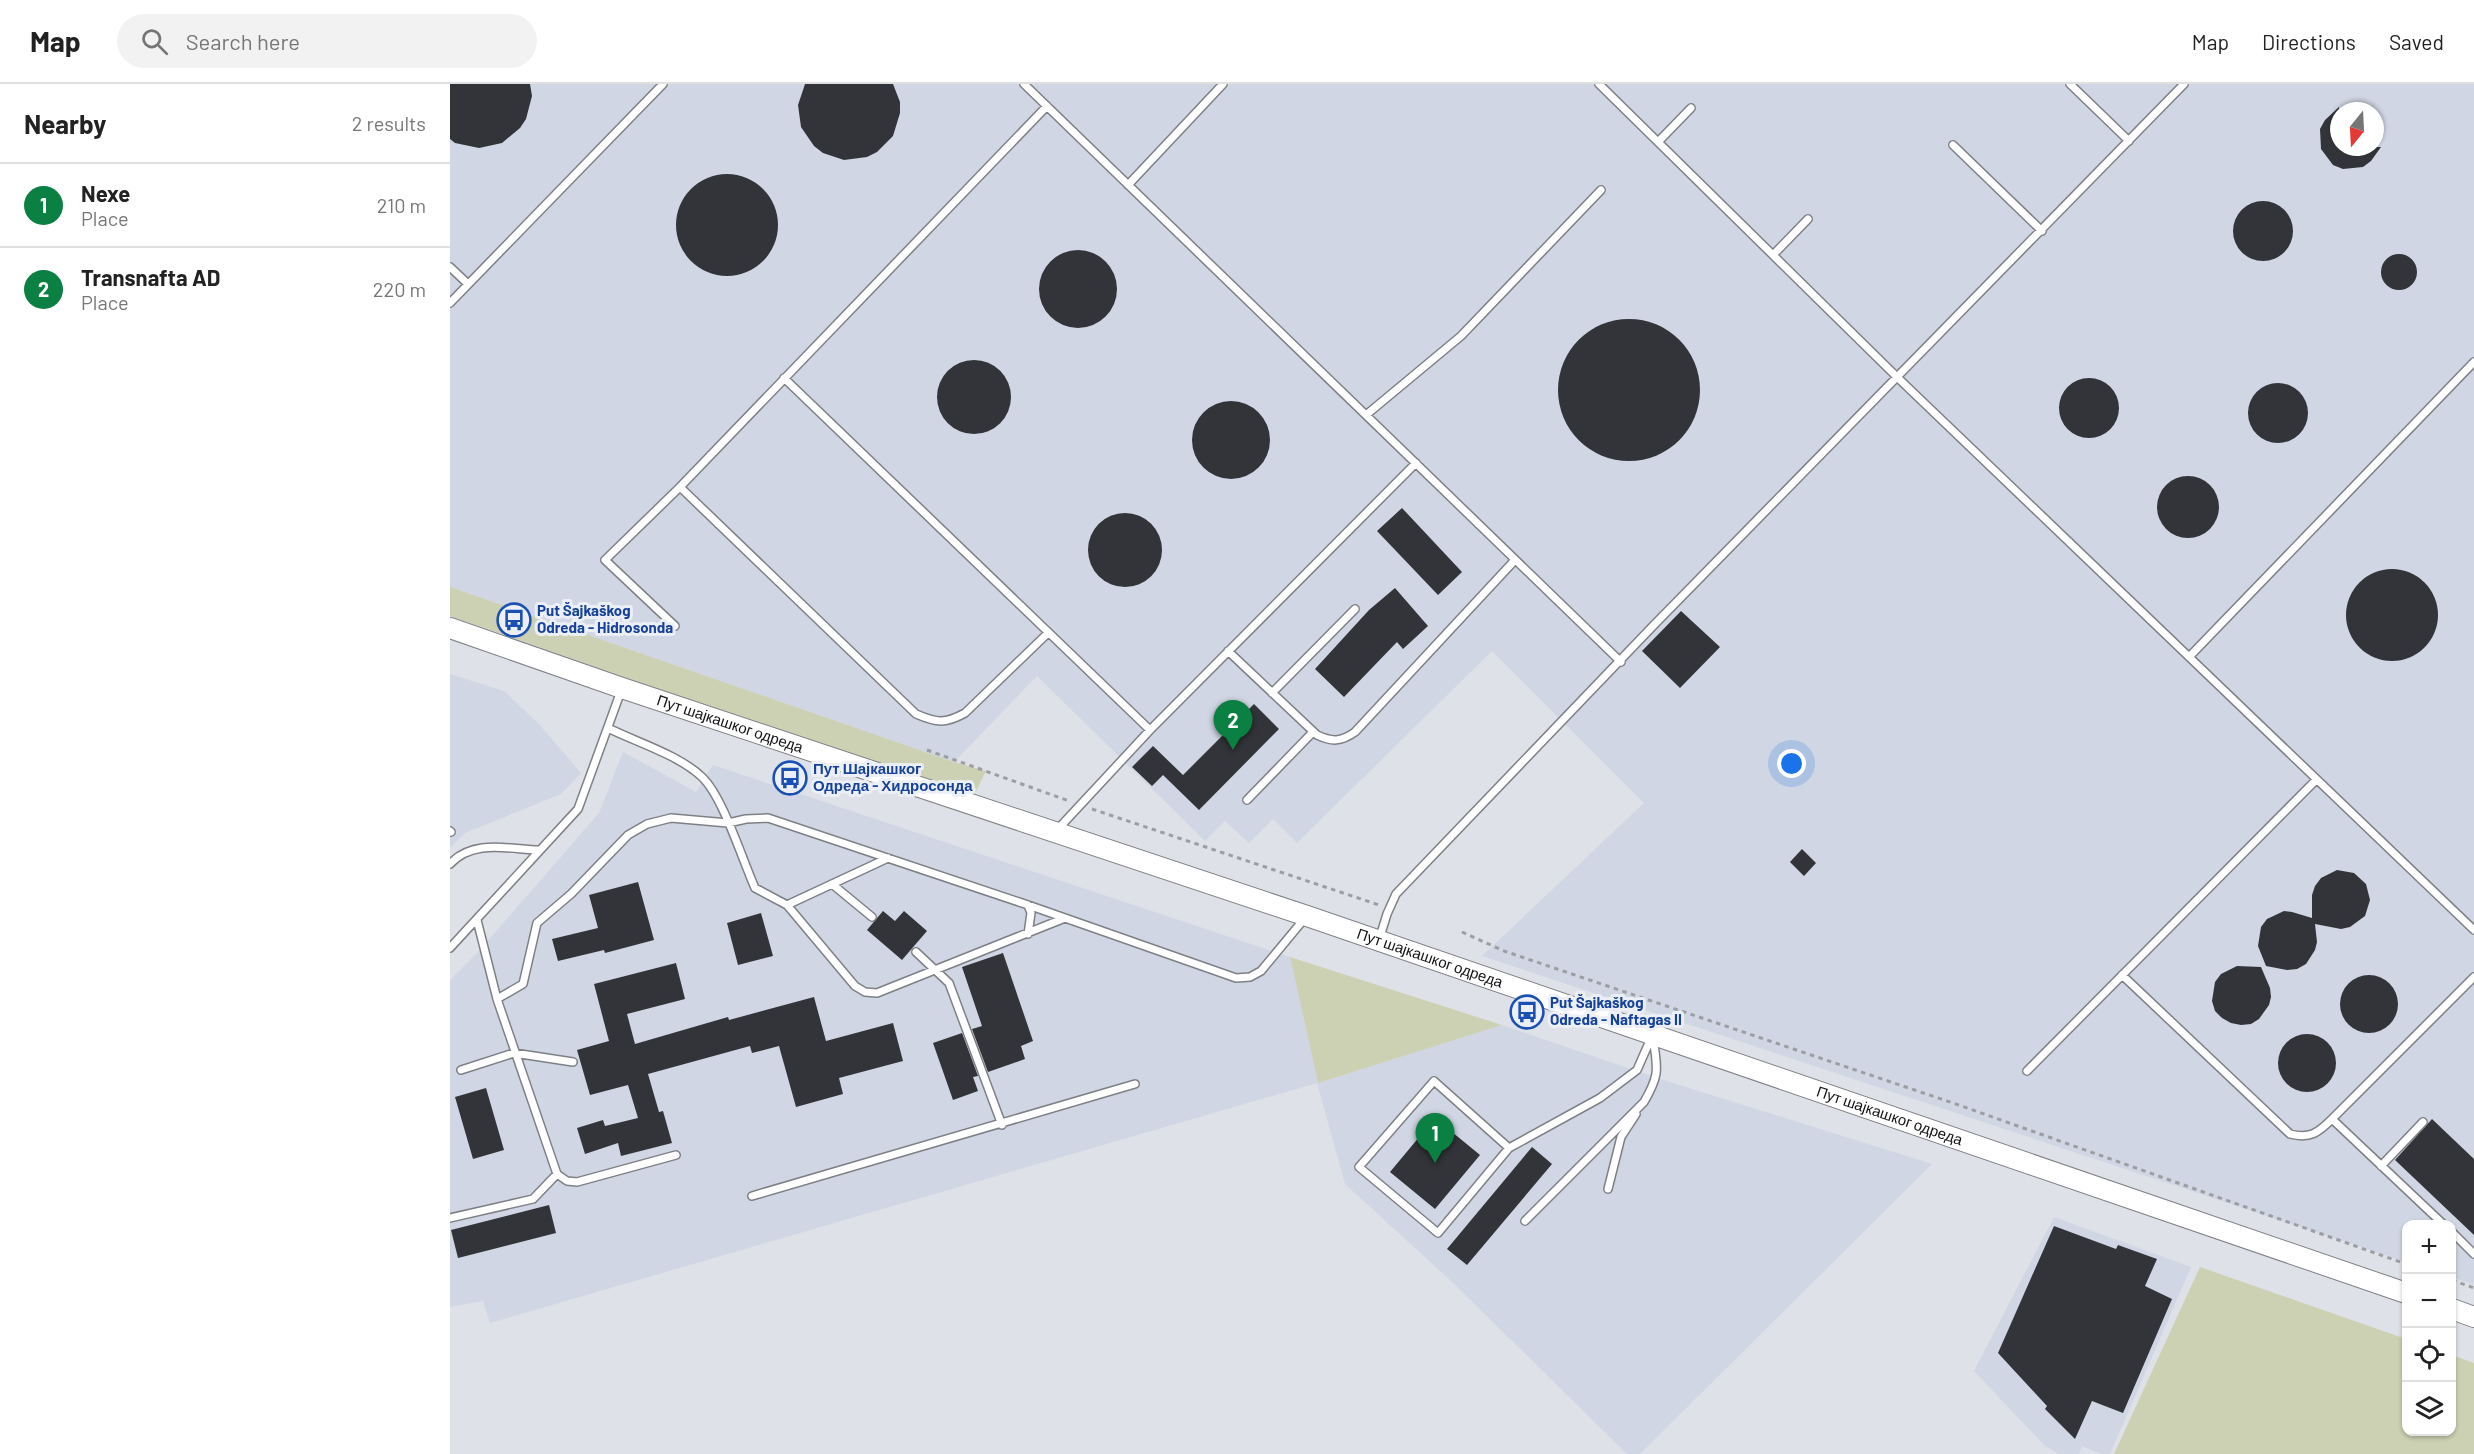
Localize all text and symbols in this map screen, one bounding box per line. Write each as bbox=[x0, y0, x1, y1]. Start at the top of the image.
search box bbox=[117, 14, 537, 68]
text: Map bbox=[30, 24, 81, 58]
icon: search bbox=[138, 25, 171, 58]
text: Search here bbox=[186, 28, 300, 54]
text: Map bbox=[2192, 29, 2229, 54]
text: Directions bbox=[2262, 29, 2356, 54]
text: Saved bbox=[2389, 29, 2444, 54]
north arrow bbox=[2330, 102, 2384, 156]
text: Nearby bbox=[24, 108, 106, 139]
text: 2 results bbox=[352, 111, 426, 135]
text: Nexe bbox=[81, 180, 130, 206]
text: 1 bbox=[40, 193, 47, 217]
text: 210 m bbox=[377, 193, 426, 217]
text: Place bbox=[81, 206, 129, 230]
text: Transnafta AD bbox=[81, 264, 220, 290]
text: 2 bbox=[38, 277, 49, 301]
text: 220 m bbox=[373, 277, 426, 301]
text: Place bbox=[81, 290, 129, 314]
place label: Put Šajkaškog Odreda - Hidrosonda bbox=[537, 601, 673, 636]
bus stop icon: Put Šajkaškog Odreda - Hidrosonda bbox=[496, 602, 532, 638]
street label: Пут шајкашког одреда bbox=[655, 690, 806, 756]
pin: 2 bbox=[1214, 700, 1252, 750]
your location bbox=[1777, 749, 1806, 778]
place label: Пут Шајкашког Одреда - Хидросонда bbox=[813, 759, 973, 794]
bus stop icon: Пут Шајкашког Одреда - Хидросонда bbox=[772, 760, 808, 796]
street label: Пут шајкашког одреда bbox=[1355, 924, 1506, 991]
place label: Put Šajkaškog Odreda - Naftagas II bbox=[1550, 993, 1682, 1028]
bus stop icon: Put Šajkaškog Odreda - Naftagas II bbox=[1509, 994, 1545, 1030]
street label: Пут шајкашког одреда bbox=[1815, 1082, 1966, 1148]
pin: 1 bbox=[1416, 1114, 1454, 1163]
map controls bbox=[2402, 1220, 2456, 1436]
button: + bbox=[2402, 1220, 2456, 1274]
button: − bbox=[2402, 1274, 2456, 1328]
button: locate bbox=[2402, 1328, 2456, 1382]
button: layers bbox=[2402, 1382, 2456, 1436]

